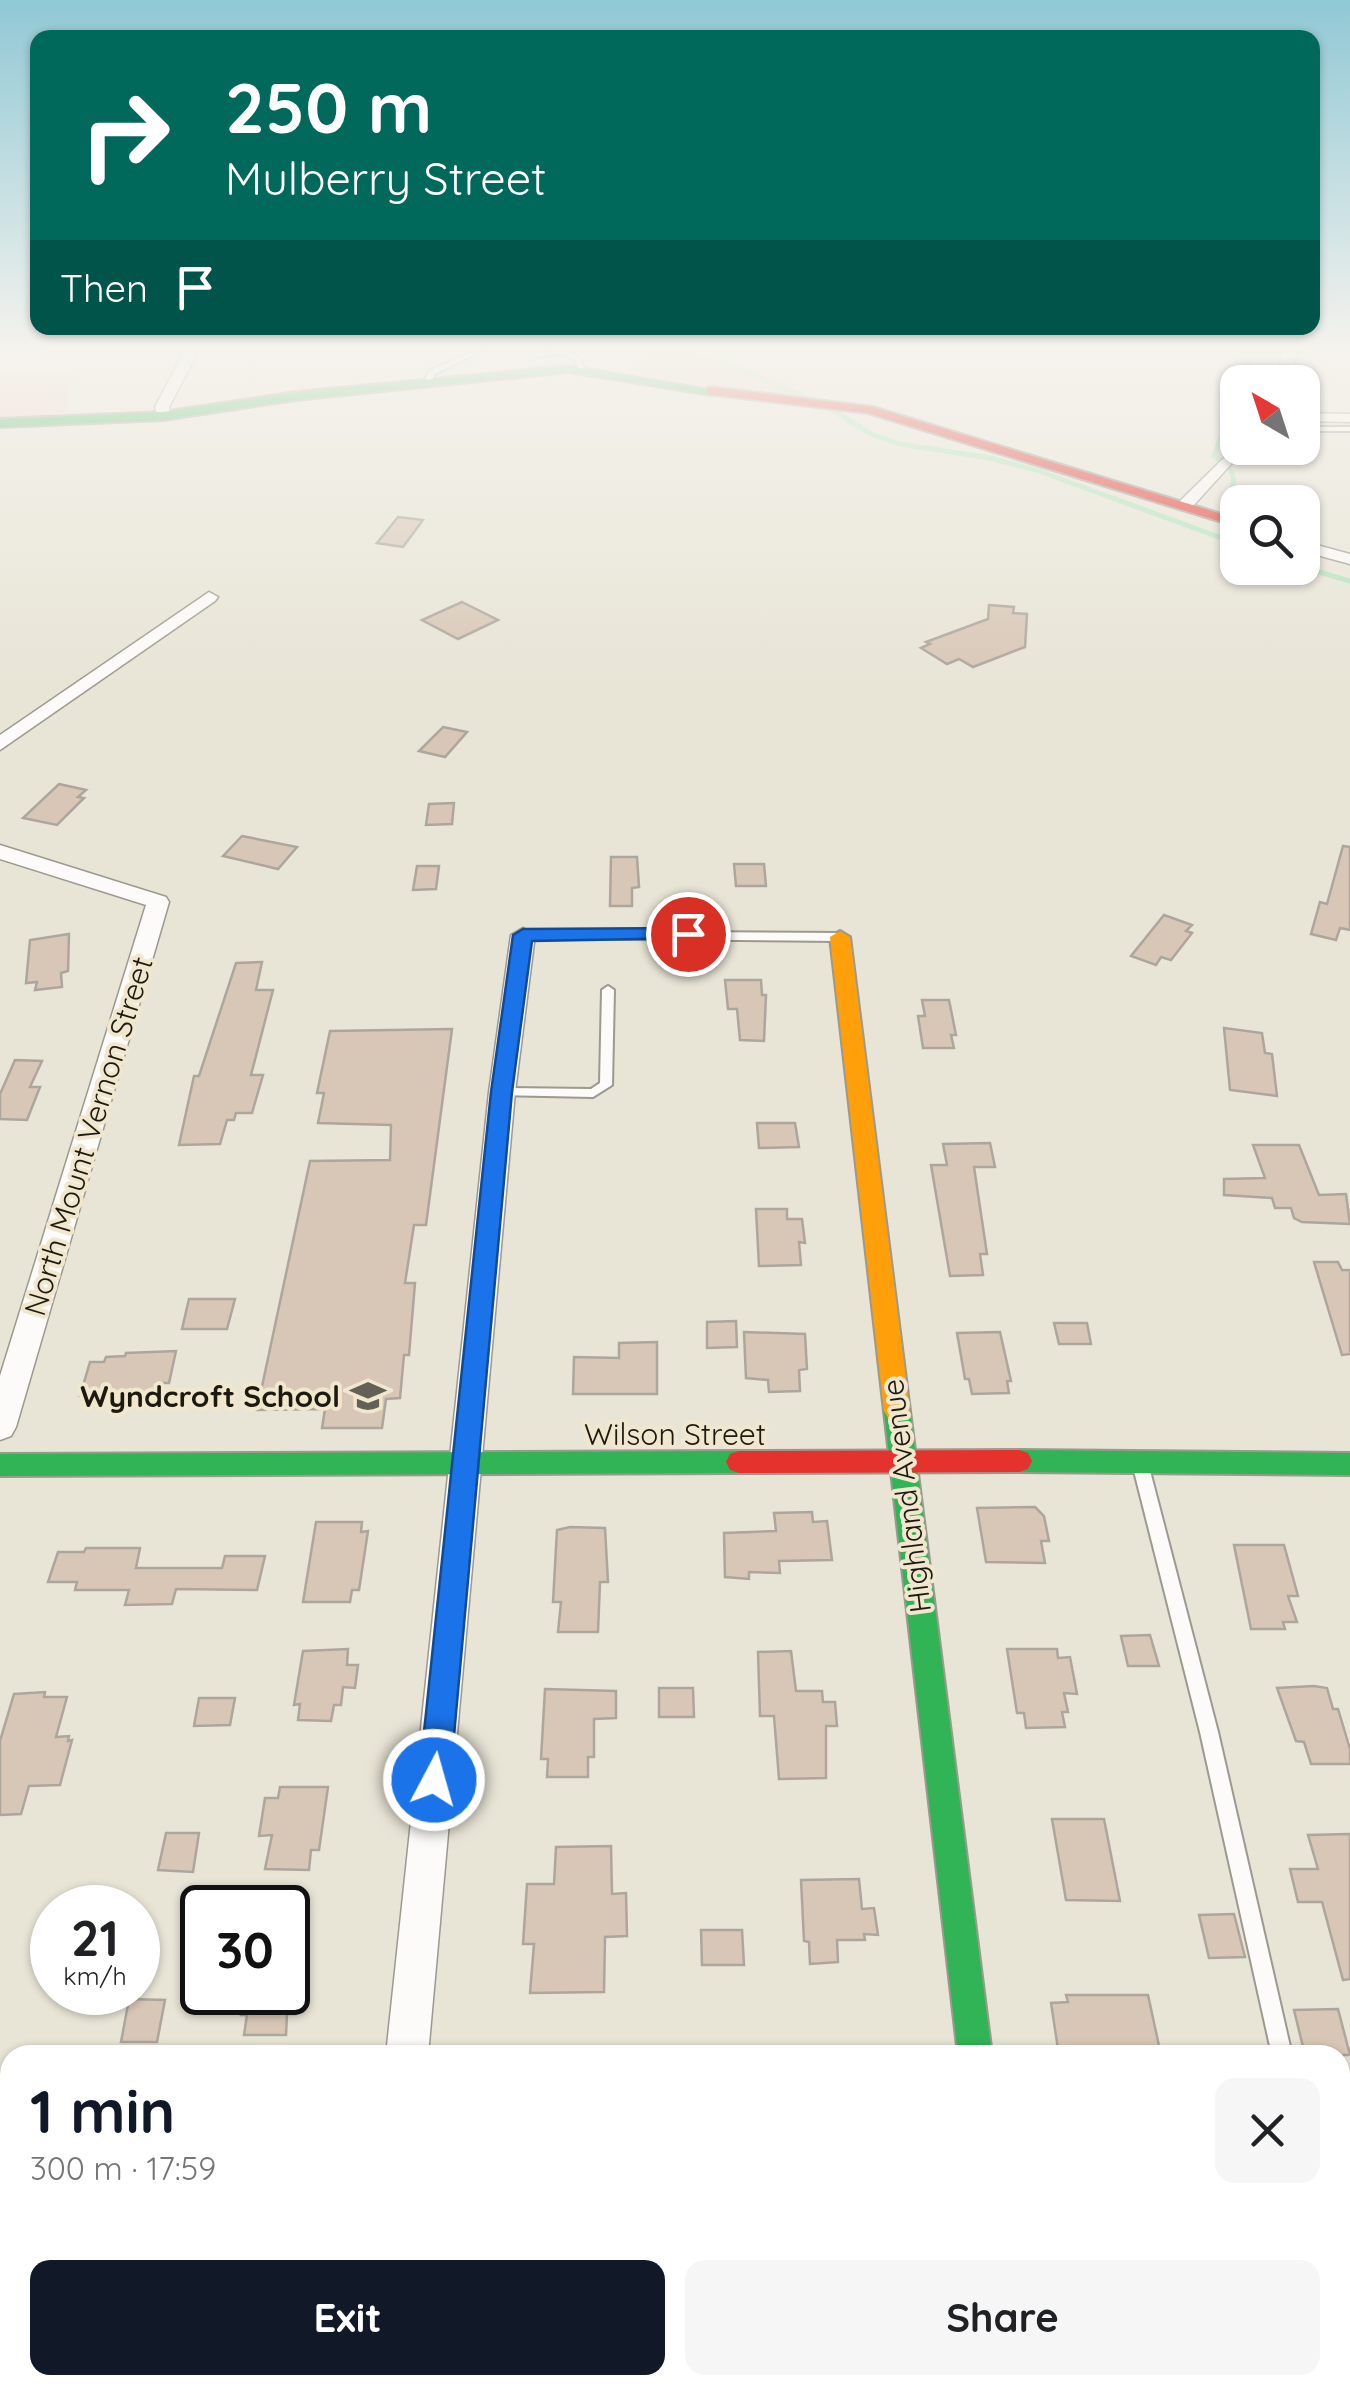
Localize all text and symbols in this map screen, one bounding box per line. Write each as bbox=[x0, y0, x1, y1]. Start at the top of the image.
text: 250 m bbox=[225, 63, 432, 151]
icon: right bbox=[60, 70, 190, 200]
text: Mulberry Street bbox=[225, 150, 546, 206]
icon: arrive bbox=[168, 260, 223, 315]
text: Then bbox=[60, 264, 148, 312]
north arrow bbox=[1220, 365, 1320, 465]
map controls bbox=[1220, 365, 1320, 585]
button: search bbox=[1220, 485, 1320, 585]
pin bbox=[646, 892, 731, 977]
icon: arrive bbox=[661, 907, 716, 962]
street label: North Mount Vernon Street bbox=[15, 952, 161, 1320]
place label: Wyndcroft School bbox=[80, 1377, 340, 1415]
school or university icon: Wyndcroft School bbox=[349, 1377, 387, 1415]
street label: Highland Avenue bbox=[873, 1377, 939, 1615]
street label: Wilson Street bbox=[584, 1415, 766, 1453]
position arrow bbox=[382, 1728, 486, 1832]
speed limit sign: 30 bbox=[180, 1885, 310, 2015]
text: 21 bbox=[71, 1906, 119, 1969]
text: km/h bbox=[63, 1960, 127, 1991]
text: 1 min bbox=[30, 2073, 175, 2148]
button: close bbox=[1215, 2078, 1320, 2183]
text: 300 m · 17:59 bbox=[30, 2148, 216, 2188]
button: Exit bbox=[30, 2260, 665, 2375]
button: Share bbox=[685, 2260, 1320, 2375]

